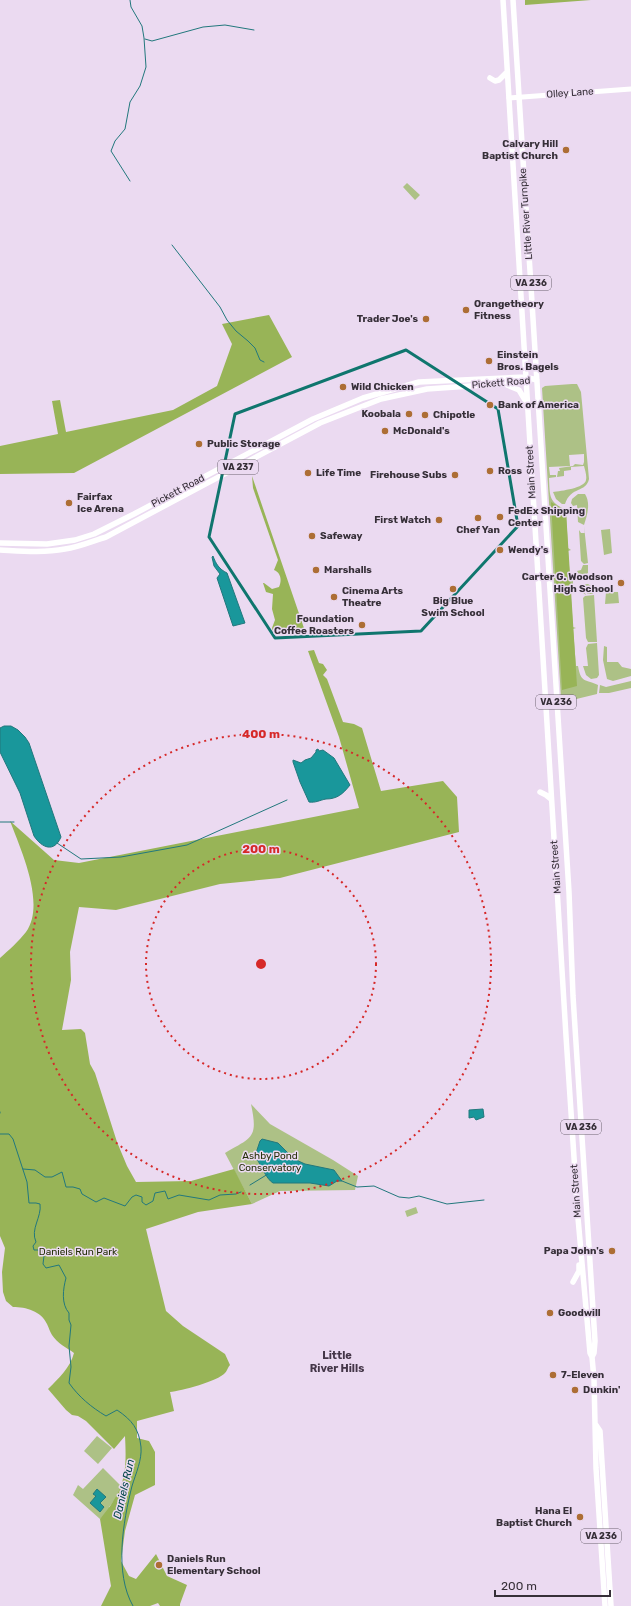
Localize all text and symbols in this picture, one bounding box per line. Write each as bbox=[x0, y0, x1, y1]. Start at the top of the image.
street label: Olley Lane bbox=[546, 85, 595, 101]
place label: Calvary Hill Baptist Church bbox=[482, 138, 558, 162]
marker: Calvary Hill Baptist Church bbox=[561, 145, 571, 155]
street label: Little River Turnpike bbox=[517, 167, 535, 260]
road number: VA 236 bbox=[511, 276, 551, 290]
place label: Orangetheory Fitness bbox=[474, 298, 544, 322]
marker: Orangetheory Fitness bbox=[461, 305, 471, 315]
place label: Trader Joe's bbox=[357, 313, 418, 325]
marker: Trader Joe's bbox=[421, 314, 431, 324]
place label: Einstein Bros. Bagels bbox=[497, 349, 559, 373]
marker: Einstein Bros. Bagels bbox=[484, 356, 494, 366]
street label: Pickett Road bbox=[471, 374, 531, 392]
place label: Wild Chicken bbox=[351, 381, 414, 393]
marker: Wild Chicken bbox=[338, 382, 348, 392]
place label: Bank of America bbox=[498, 399, 579, 411]
marker: Bank of America bbox=[485, 400, 495, 410]
place label: Koobala bbox=[361, 408, 401, 420]
marker: Koobala bbox=[404, 409, 414, 419]
place label: Chipotle bbox=[433, 409, 475, 421]
marker: Chipotle bbox=[420, 410, 430, 420]
place label: McDonald's bbox=[393, 425, 450, 437]
marker: McDonald's bbox=[380, 426, 390, 436]
place label: Public Storage bbox=[207, 438, 280, 450]
marker: Public Storage bbox=[194, 439, 204, 449]
street label: Main Street bbox=[524, 445, 538, 499]
road number: VA 237 bbox=[218, 460, 258, 474]
place label: Ross bbox=[498, 465, 522, 477]
marker: Ross bbox=[485, 466, 495, 476]
place label: Life Time bbox=[316, 467, 361, 479]
marker: Life Time bbox=[303, 468, 313, 478]
place label: Firehouse Subs bbox=[370, 469, 447, 481]
marker: Firehouse Subs bbox=[450, 470, 460, 480]
street label: Pickett Road bbox=[149, 472, 207, 510]
place label: Fairfax Ice Arena bbox=[77, 491, 124, 515]
marker: Fairfax Ice Arena bbox=[64, 498, 74, 508]
place label: FedEx Shipping Center bbox=[508, 505, 585, 529]
marker: FedEx Shipping Center bbox=[495, 512, 505, 522]
marker: Chef Yan bbox=[473, 513, 483, 523]
place label: First Watch bbox=[374, 514, 431, 526]
marker: First Watch bbox=[434, 515, 444, 525]
place label: Chef Yan bbox=[456, 524, 500, 536]
place label: Safeway bbox=[320, 530, 363, 542]
marker: Safeway bbox=[307, 531, 317, 541]
place label: Wendy's bbox=[508, 544, 549, 556]
marker: Wendy's bbox=[495, 545, 505, 555]
place label: Marshalls bbox=[324, 564, 372, 576]
marker: Marshalls bbox=[311, 565, 321, 575]
place label: Carter G. Woodson High School bbox=[522, 571, 613, 595]
marker: Carter G. Woodson High School bbox=[616, 578, 626, 588]
marker: Big Blue Swim School bbox=[448, 584, 458, 594]
place label: Cinema Arts Theatre bbox=[342, 585, 404, 609]
marker: Cinema Arts Theatre bbox=[329, 592, 339, 602]
place label: Big Blue Swim School bbox=[421, 595, 485, 619]
place label: Foundation Coffee Roasters bbox=[274, 613, 354, 637]
marker: Foundation Coffee Roasters bbox=[357, 620, 367, 630]
road number: VA 236 bbox=[536, 695, 576, 709]
text: 400 m bbox=[242, 727, 280, 741]
street label: Main Street bbox=[548, 840, 564, 894]
text: 200 m bbox=[242, 842, 280, 856]
centre of rings bbox=[254, 957, 268, 971]
road number: VA 236 bbox=[561, 1120, 601, 1134]
park label: Ashby Pond Conservatory bbox=[239, 1150, 302, 1174]
street label: Main Street bbox=[568, 1164, 584, 1218]
place label: Papa John's bbox=[544, 1245, 604, 1257]
park label: Daniels Run Park bbox=[39, 1246, 118, 1258]
marker: Papa John's bbox=[607, 1246, 617, 1256]
place label: Goodwill bbox=[558, 1307, 601, 1319]
marker: Goodwill bbox=[545, 1308, 555, 1318]
district label: Little River Hills bbox=[310, 1349, 364, 1375]
place label: 7-Eleven bbox=[561, 1369, 604, 1381]
marker: 7-Eleven bbox=[548, 1370, 558, 1380]
place label: Dunkin' bbox=[583, 1384, 621, 1396]
marker: Dunkin' bbox=[570, 1385, 580, 1395]
water label: Daniels Run bbox=[111, 1457, 137, 1520]
place label: Hana El Baptist Church bbox=[496, 1505, 572, 1529]
marker: Hana El Baptist Church bbox=[575, 1512, 585, 1522]
road number: VA 236 bbox=[581, 1529, 621, 1543]
place label: Daniels Run Elementary School bbox=[167, 1553, 261, 1577]
marker: Daniels Run Elementary School bbox=[154, 1560, 164, 1570]
scale bar bbox=[495, 1572, 610, 1598]
text: 200 m bbox=[501, 1579, 537, 1593]

